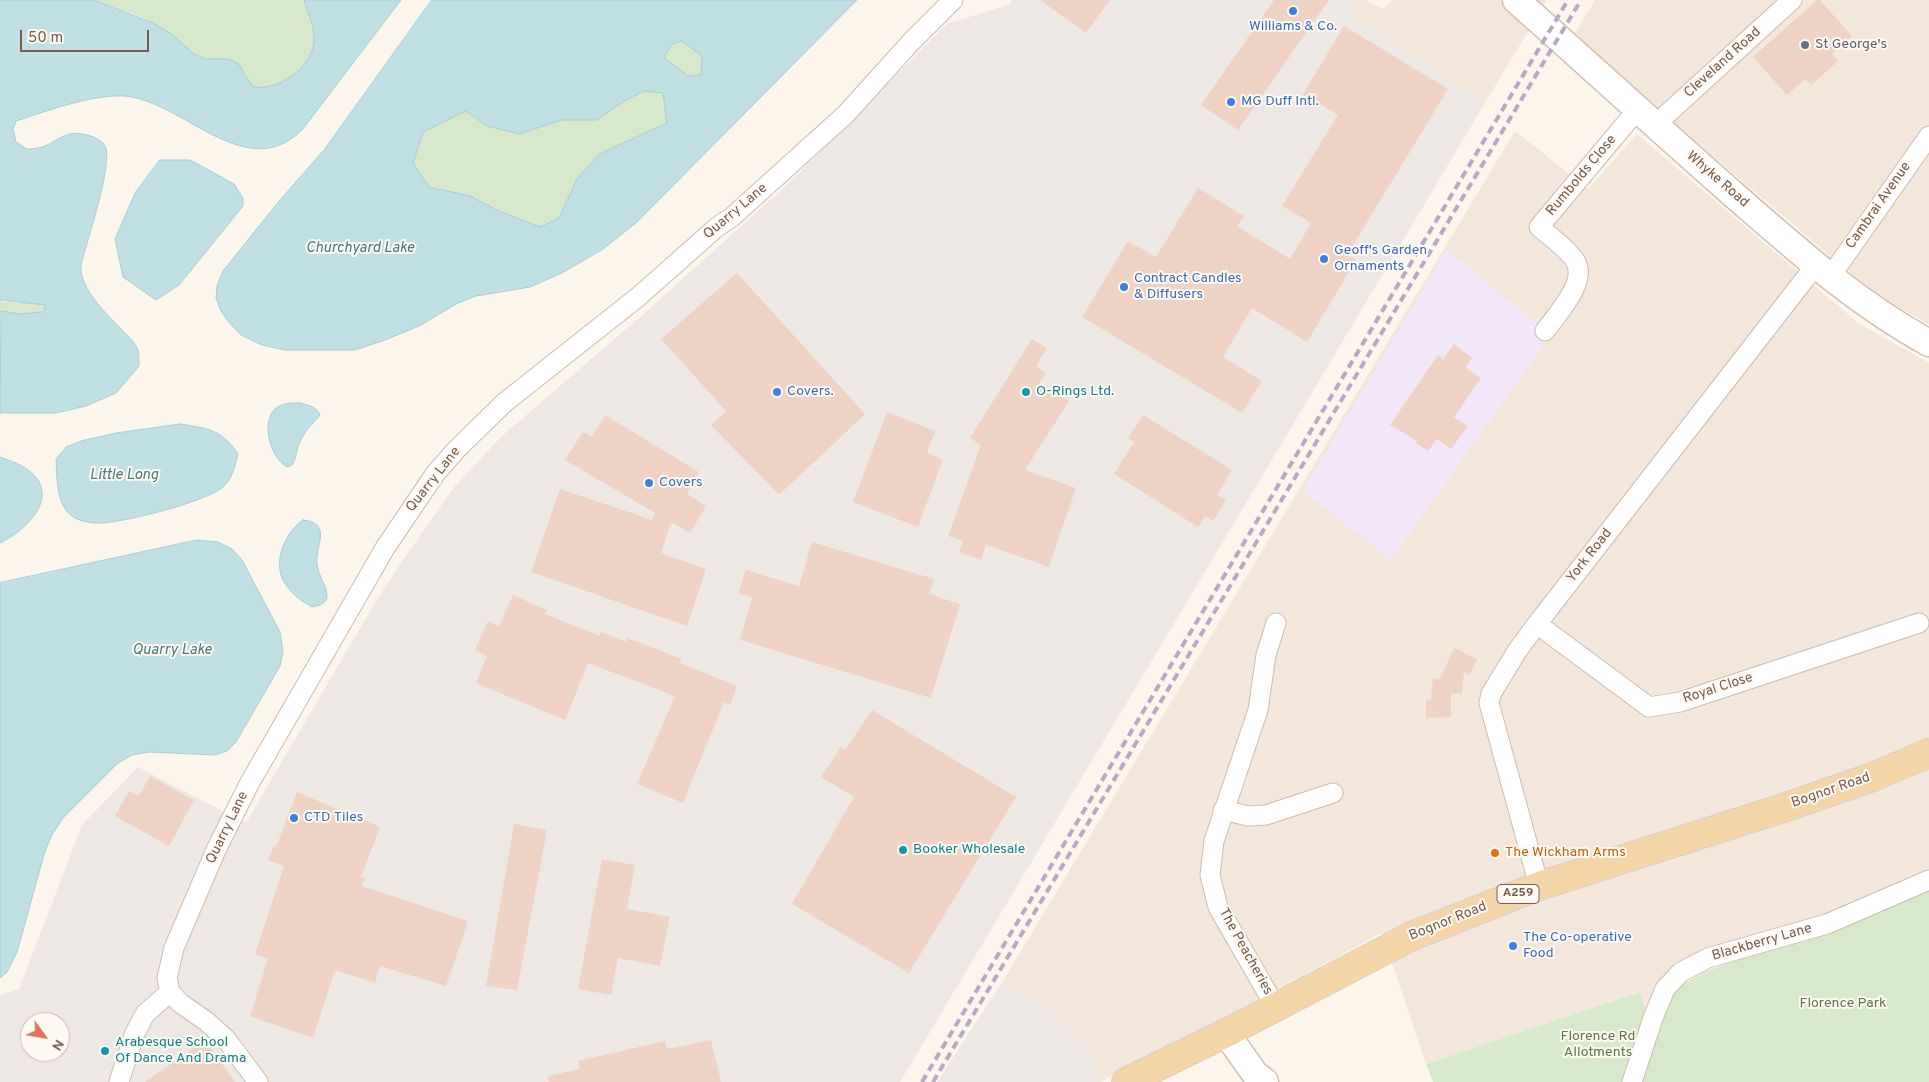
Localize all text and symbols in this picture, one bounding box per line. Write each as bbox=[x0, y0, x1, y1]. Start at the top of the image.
marker: Williams & Co. bbox=[1287, 5, 1299, 17]
place label: Williams & Co. bbox=[1249, 19, 1337, 35]
scale bar bbox=[22, 20, 151, 52]
street label: Cleveland Road bbox=[1681, 24, 1765, 102]
text: 50 m bbox=[28, 29, 63, 48]
place label: St George's bbox=[1815, 37, 1887, 53]
marker: St George's bbox=[1799, 39, 1811, 51]
place label: MG Duff Intl. bbox=[1241, 94, 1319, 110]
marker: MG Duff Intl. bbox=[1225, 96, 1237, 108]
street label: Rumbolds Close bbox=[1543, 132, 1621, 220]
street label: Whyke Road bbox=[1682, 148, 1752, 212]
street label: Cambrai Avenue bbox=[1843, 159, 1915, 253]
street label: Quarry Lane bbox=[701, 180, 771, 244]
water label: Churchyard Lake bbox=[306, 240, 414, 258]
place label: Geoff's Garden Ornaments bbox=[1334, 243, 1427, 276]
marker: Geoff's Garden Ornaments bbox=[1318, 253, 1330, 265]
place label: Contract Candles & Diffusers bbox=[1134, 271, 1242, 304]
marker: Contract Candles & Diffusers bbox=[1118, 281, 1130, 293]
place label: Covers. bbox=[787, 384, 834, 400]
place label: O-Rings Ltd. bbox=[1036, 384, 1114, 400]
marker: Covers. bbox=[771, 386, 783, 398]
marker: O-Rings Ltd. bbox=[1020, 386, 1032, 398]
street label: Quarry Lane bbox=[403, 444, 465, 516]
water label: Little Long bbox=[90, 467, 158, 485]
place label: Covers bbox=[659, 475, 703, 491]
marker: Covers bbox=[643, 477, 655, 489]
street label: York Road bbox=[1564, 526, 1616, 586]
water label: Quarry Lake bbox=[132, 642, 212, 660]
street label: Royal Close bbox=[1681, 670, 1755, 708]
street label: Bognor Road bbox=[1789, 770, 1873, 812]
street label: Quarry Lane bbox=[203, 789, 253, 867]
place label: CTD Tiles bbox=[304, 810, 363, 826]
marker: CTD Tiles bbox=[288, 812, 300, 824]
place label: Booker Wholesale bbox=[913, 842, 1025, 858]
marker: Booker Wholesale bbox=[897, 844, 909, 856]
place label: The Wickham Arms bbox=[1505, 845, 1626, 861]
marker: The Wickham Arms bbox=[1489, 847, 1501, 859]
road number: A259 bbox=[1497, 884, 1539, 904]
street label: Bognor Road bbox=[1407, 899, 1489, 945]
street label: The Peacheries bbox=[1214, 906, 1276, 998]
street label: Blackberry Lane bbox=[1710, 921, 1814, 965]
place label: The Co-operative Food bbox=[1523, 930, 1632, 962]
marker: The Co-operative Food bbox=[1507, 940, 1519, 952]
park label: Florence Park bbox=[1800, 996, 1886, 1012]
north arrow bbox=[20, 1012, 70, 1062]
park label: Florence Rd Allotments bbox=[1561, 1029, 1635, 1062]
place label: Arabesque School Of Dance And Drama bbox=[115, 1035, 246, 1068]
text: N bbox=[47, 1036, 67, 1053]
marker: Arabesque School Of Dance And Drama bbox=[99, 1045, 111, 1057]

